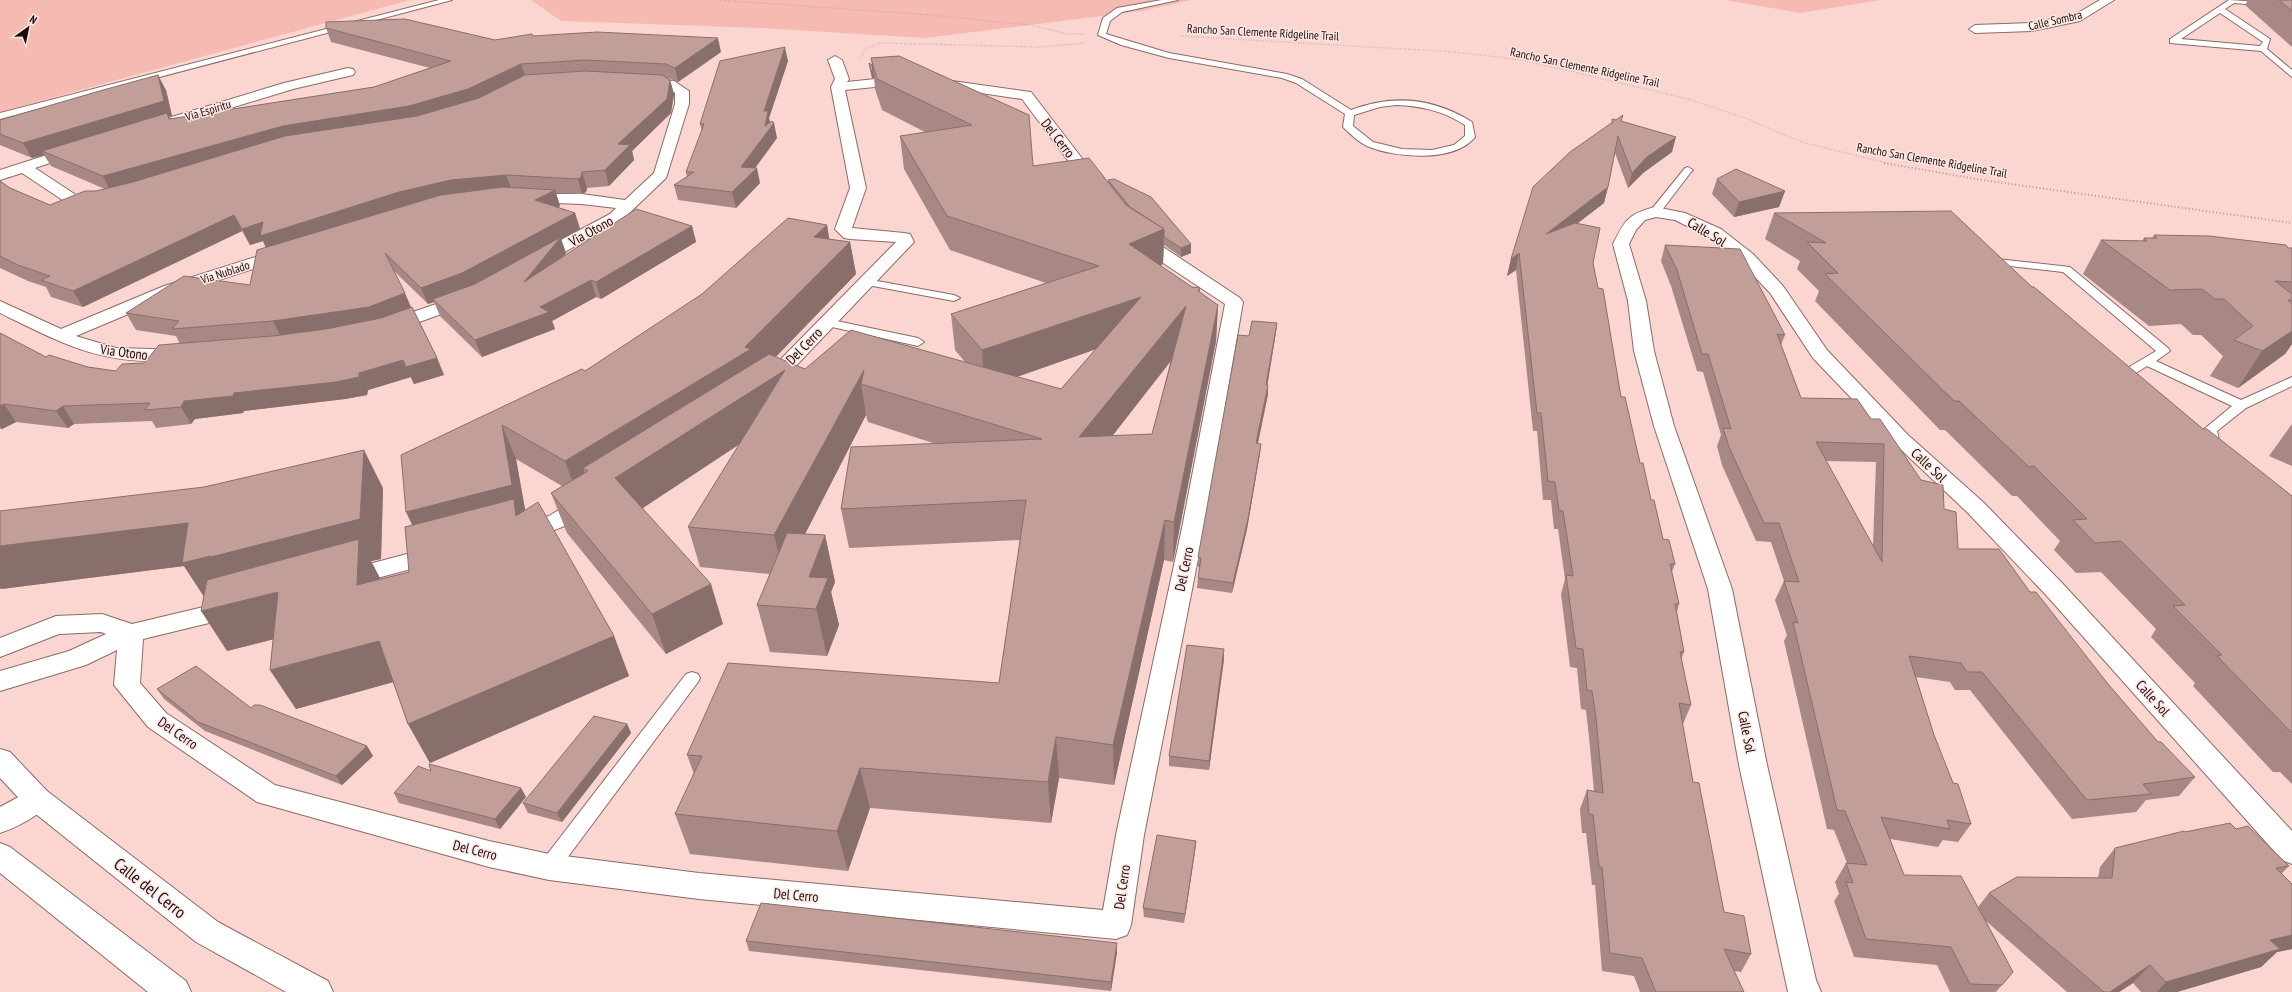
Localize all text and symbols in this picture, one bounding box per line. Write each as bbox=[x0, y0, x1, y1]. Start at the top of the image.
street label: Calle Sombra bbox=[2027, 7, 2084, 33]
north arrow bbox=[8, 8, 48, 48]
text: N bbox=[27, 12, 40, 27]
street label: Rancho San Clemente Ridgeline Trail bbox=[1187, 21, 1340, 43]
street label: Rancho San Clemente Ridgeline Trail bbox=[1509, 44, 1661, 90]
street label: Via Espiritu bbox=[182, 96, 233, 124]
street label: Del Cerro bbox=[1037, 115, 1079, 161]
street label: Rancho San Clemente Ridgeline Trail bbox=[1856, 139, 2008, 181]
street label: Via Otono bbox=[565, 212, 616, 251]
street label: Calle Sol bbox=[1684, 213, 1730, 251]
street label: Via Nublado bbox=[198, 257, 251, 287]
street label: Del Cerro bbox=[782, 324, 826, 368]
street label: Via Otono bbox=[98, 340, 149, 364]
street label: Calle Sol bbox=[1907, 444, 1951, 487]
street label: Del Cerro bbox=[1171, 545, 1197, 593]
street label: Calle Sol bbox=[2132, 676, 2174, 720]
street label: Calle Sol bbox=[1734, 709, 1760, 755]
street label: Del Cerro bbox=[154, 713, 202, 753]
street label: Del Cerro bbox=[451, 836, 499, 864]
street label: Calle del Cerro bbox=[109, 853, 191, 923]
street label: Del Cerro bbox=[1110, 864, 1134, 910]
street label: Del Cerro bbox=[773, 884, 819, 906]

